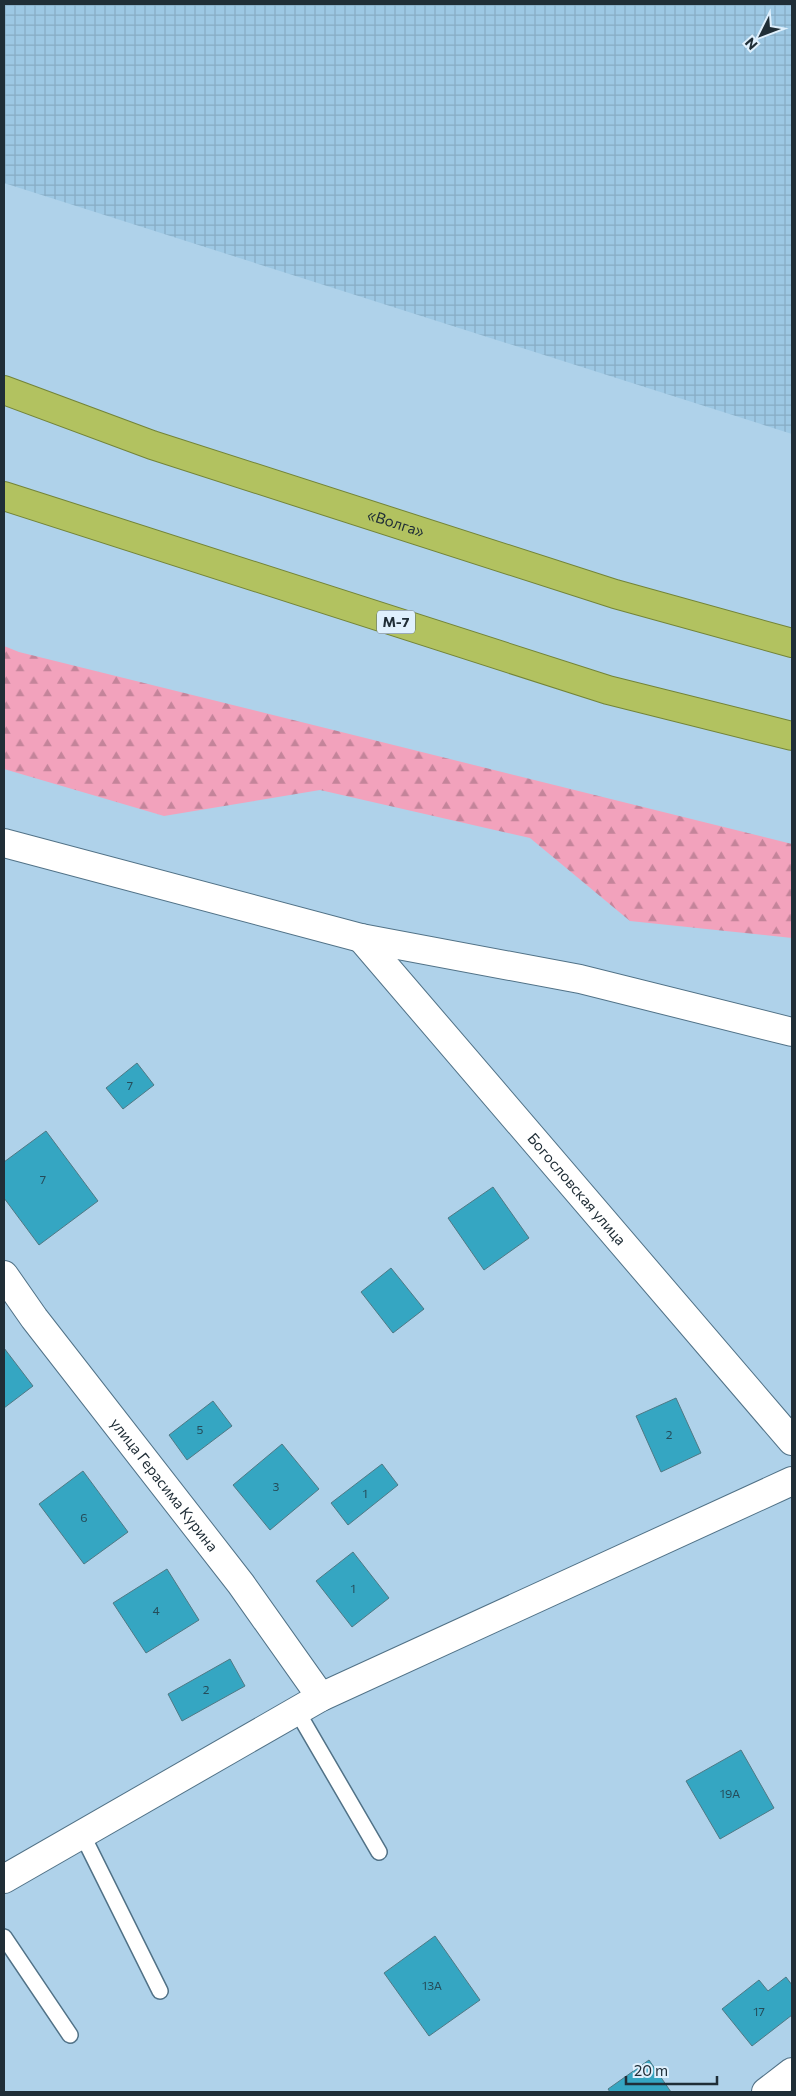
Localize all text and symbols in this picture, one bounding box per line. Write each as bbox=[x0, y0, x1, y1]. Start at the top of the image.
north arrow bbox=[736, 10, 786, 60]
text: N bbox=[741, 34, 761, 54]
street label: «Волга» bbox=[365, 505, 427, 540]
road number: М-7 bbox=[377, 610, 415, 634]
house number: 7 bbox=[127, 1078, 133, 1092]
street label: Богословская улица bbox=[524, 1129, 630, 1248]
house number: 7 bbox=[40, 1172, 46, 1186]
street label: улица Герасима Курина bbox=[107, 1414, 222, 1555]
house number: 5 bbox=[197, 1422, 204, 1436]
house number: 2 bbox=[666, 1427, 673, 1441]
house number: 3 bbox=[273, 1479, 280, 1493]
house number: 1 bbox=[362, 1486, 368, 1500]
house number: 6 bbox=[80, 1510, 88, 1524]
house number: 1 bbox=[350, 1581, 356, 1595]
house number: 4 bbox=[152, 1603, 160, 1617]
house number: 2 bbox=[203, 1682, 210, 1696]
house number: 19А bbox=[720, 1786, 740, 1800]
house number: 13А bbox=[422, 1978, 442, 1992]
house number: 17 bbox=[753, 2004, 765, 2018]
scale bar bbox=[626, 2054, 717, 2086]
text: 20 m bbox=[634, 2061, 668, 2079]

